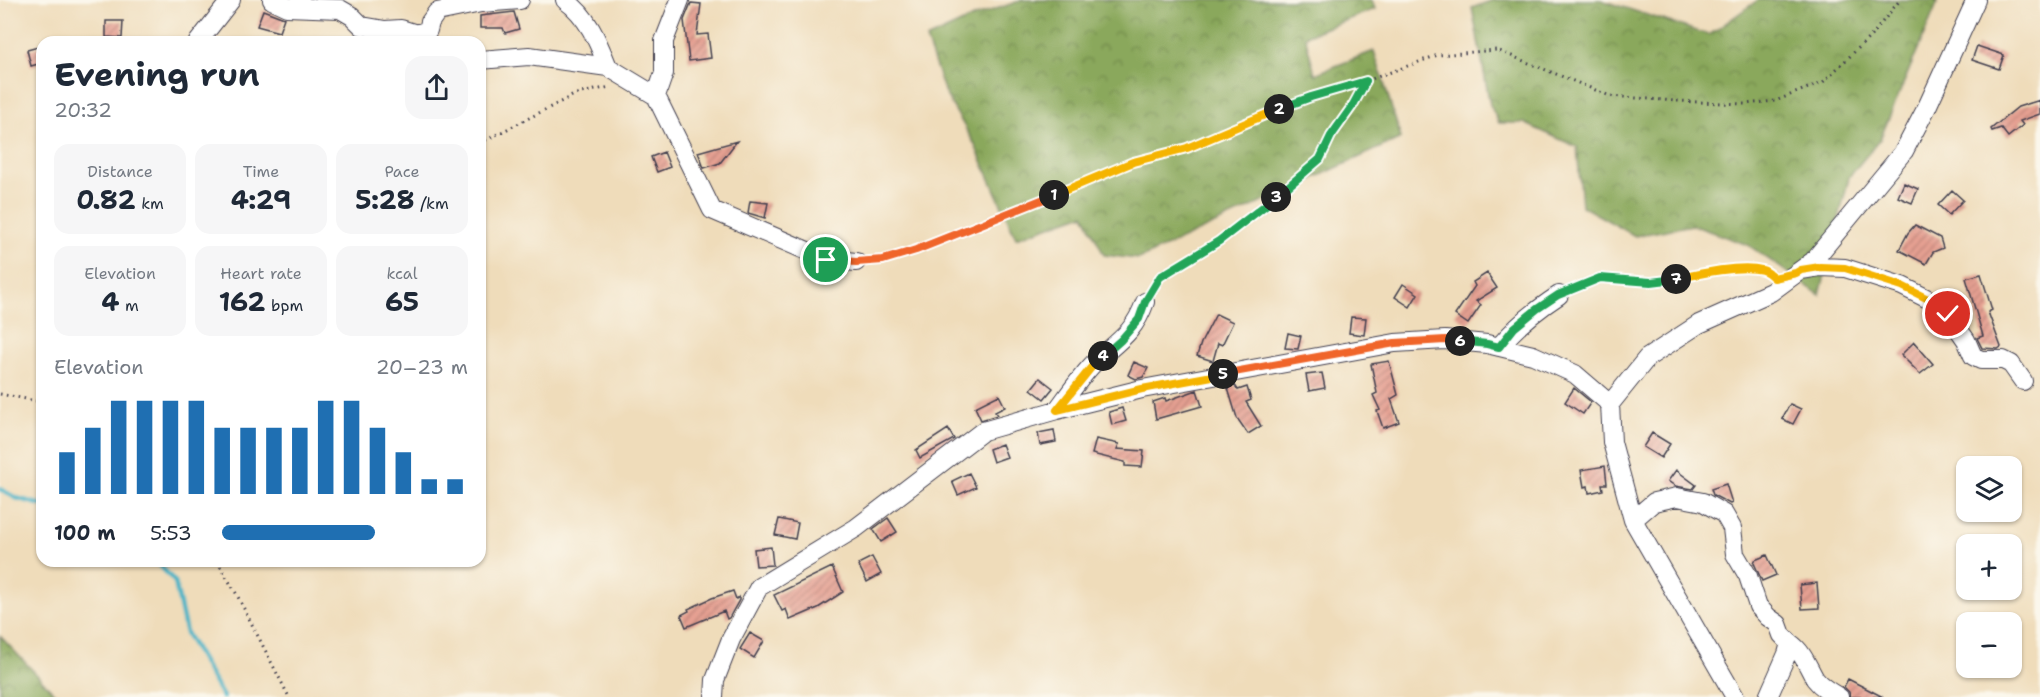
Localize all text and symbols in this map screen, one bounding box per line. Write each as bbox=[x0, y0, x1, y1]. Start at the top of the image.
text: Evening run bbox=[54, 52, 260, 97]
button: share bbox=[405, 56, 468, 119]
pin: 2 bbox=[1264, 94, 1294, 124]
text: 20:32 bbox=[54, 97, 112, 123]
text: 2 bbox=[1273, 98, 1285, 119]
text: Distance bbox=[87, 161, 153, 182]
text: Time bbox=[243, 161, 279, 182]
text: Pace bbox=[384, 161, 420, 182]
pin: 1 bbox=[1039, 180, 1069, 210]
text: 0.82 bbox=[76, 182, 136, 217]
text: 4:29 bbox=[231, 182, 291, 217]
text: 5:28 bbox=[355, 182, 415, 217]
pin: 3 bbox=[1261, 182, 1291, 212]
text: 1 bbox=[1050, 184, 1058, 205]
text: 3 bbox=[1270, 186, 1282, 207]
text: km bbox=[136, 193, 164, 214]
text: /km bbox=[415, 193, 449, 214]
pin bbox=[800, 234, 851, 285]
icon: arrive bbox=[809, 243, 842, 276]
text: Elevation bbox=[84, 263, 156, 284]
text: Heart rate bbox=[220, 263, 302, 284]
text: kcal bbox=[386, 263, 418, 284]
pin: 7 bbox=[1661, 264, 1691, 294]
text: 7 bbox=[1670, 268, 1682, 289]
text: 4 bbox=[101, 284, 119, 319]
text: 162 bbox=[219, 284, 266, 319]
text: 65 bbox=[385, 284, 419, 319]
pin bbox=[1922, 288, 1973, 339]
text: m bbox=[119, 295, 139, 316]
text: bpm bbox=[266, 295, 303, 316]
icon: check bbox=[1931, 297, 1964, 330]
pin: 6 bbox=[1445, 326, 1475, 356]
text: 6 bbox=[1454, 330, 1466, 351]
pin: 4 bbox=[1088, 341, 1118, 371]
text: 4 bbox=[1097, 345, 1109, 366]
text: Elevation bbox=[54, 354, 144, 380]
text: 20–23 m bbox=[376, 354, 468, 380]
pin: 5 bbox=[1208, 359, 1238, 389]
text: 5 bbox=[1218, 363, 1228, 384]
map controls bbox=[1956, 456, 2022, 678]
button: layers bbox=[1956, 456, 2022, 522]
text: 100 m bbox=[54, 520, 116, 546]
text: 5:53 bbox=[150, 520, 192, 546]
button: + bbox=[1956, 534, 2022, 600]
button: − bbox=[1956, 612, 2022, 678]

